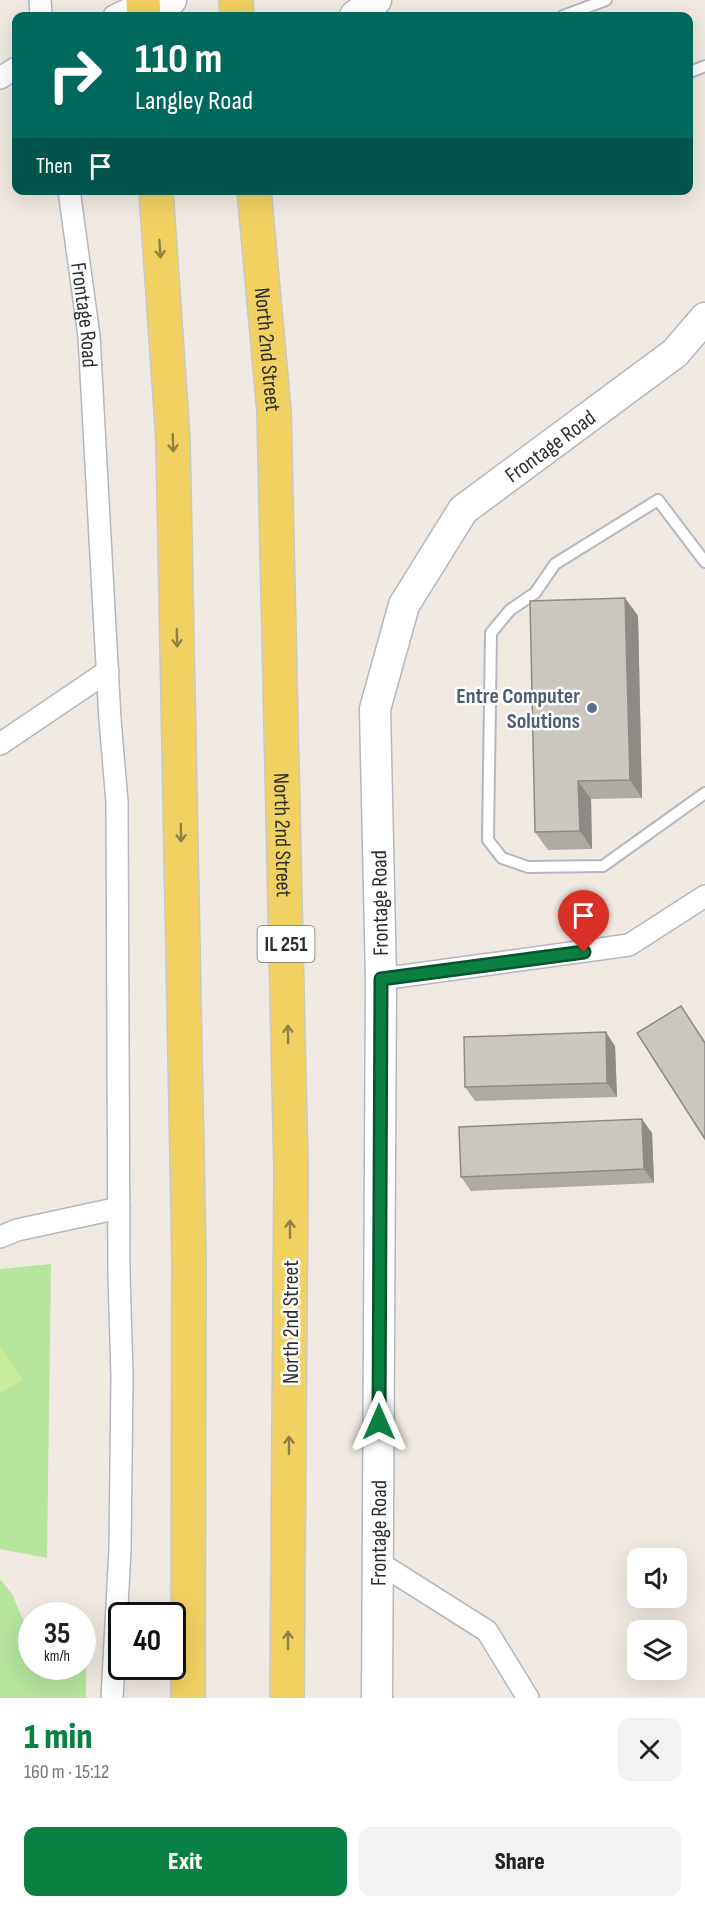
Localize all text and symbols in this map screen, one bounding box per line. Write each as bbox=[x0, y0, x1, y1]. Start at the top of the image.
text: 110 m bbox=[135, 34, 222, 85]
icon: right bbox=[36, 36, 114, 114]
text: Langley Road bbox=[135, 85, 253, 117]
icon: arrive bbox=[84, 150, 117, 183]
text: Then bbox=[36, 153, 72, 180]
one-way arrow bbox=[155, 238, 166, 258]
street label: Frontage Road bbox=[64, 261, 103, 368]
street label: North 2nd Street bbox=[248, 286, 286, 413]
street label: Frontage Road bbox=[500, 405, 601, 489]
one-way arrow bbox=[167, 433, 179, 453]
one-way arrow bbox=[171, 628, 183, 648]
place label: Entre Computer Solutions bbox=[456, 683, 580, 735]
marker: Entre Computer Solutions bbox=[585, 701, 599, 715]
street label: North 2nd Street bbox=[267, 773, 297, 898]
one-way arrow bbox=[175, 823, 186, 843]
street label: Frontage Road bbox=[366, 850, 395, 956]
pin bbox=[558, 890, 609, 952]
icon: arrive bbox=[567, 899, 600, 932]
road number: IL 251 bbox=[258, 926, 314, 962]
one-way arrow bbox=[282, 1024, 294, 1044]
one-way arrow bbox=[284, 1219, 296, 1239]
street label: North 2nd Street bbox=[278, 1260, 305, 1384]
position arrow bbox=[347, 1390, 411, 1454]
one-way arrow bbox=[283, 1435, 295, 1455]
street label: Frontage Road bbox=[366, 1480, 393, 1586]
map controls bbox=[627, 1548, 687, 1680]
button: sound bbox=[627, 1548, 687, 1608]
speed limit sign: 40 bbox=[108, 1602, 186, 1680]
text: 35 bbox=[44, 1616, 70, 1652]
button: layers bbox=[627, 1620, 687, 1680]
one-way arrow bbox=[282, 1630, 294, 1650]
text: km/h bbox=[44, 1647, 70, 1666]
text: 1 min bbox=[24, 1716, 92, 1759]
button: close bbox=[618, 1718, 681, 1781]
text: 160 m · 15:12 bbox=[24, 1760, 109, 1784]
button: Exit bbox=[24, 1827, 347, 1896]
button: Share bbox=[359, 1827, 681, 1896]

